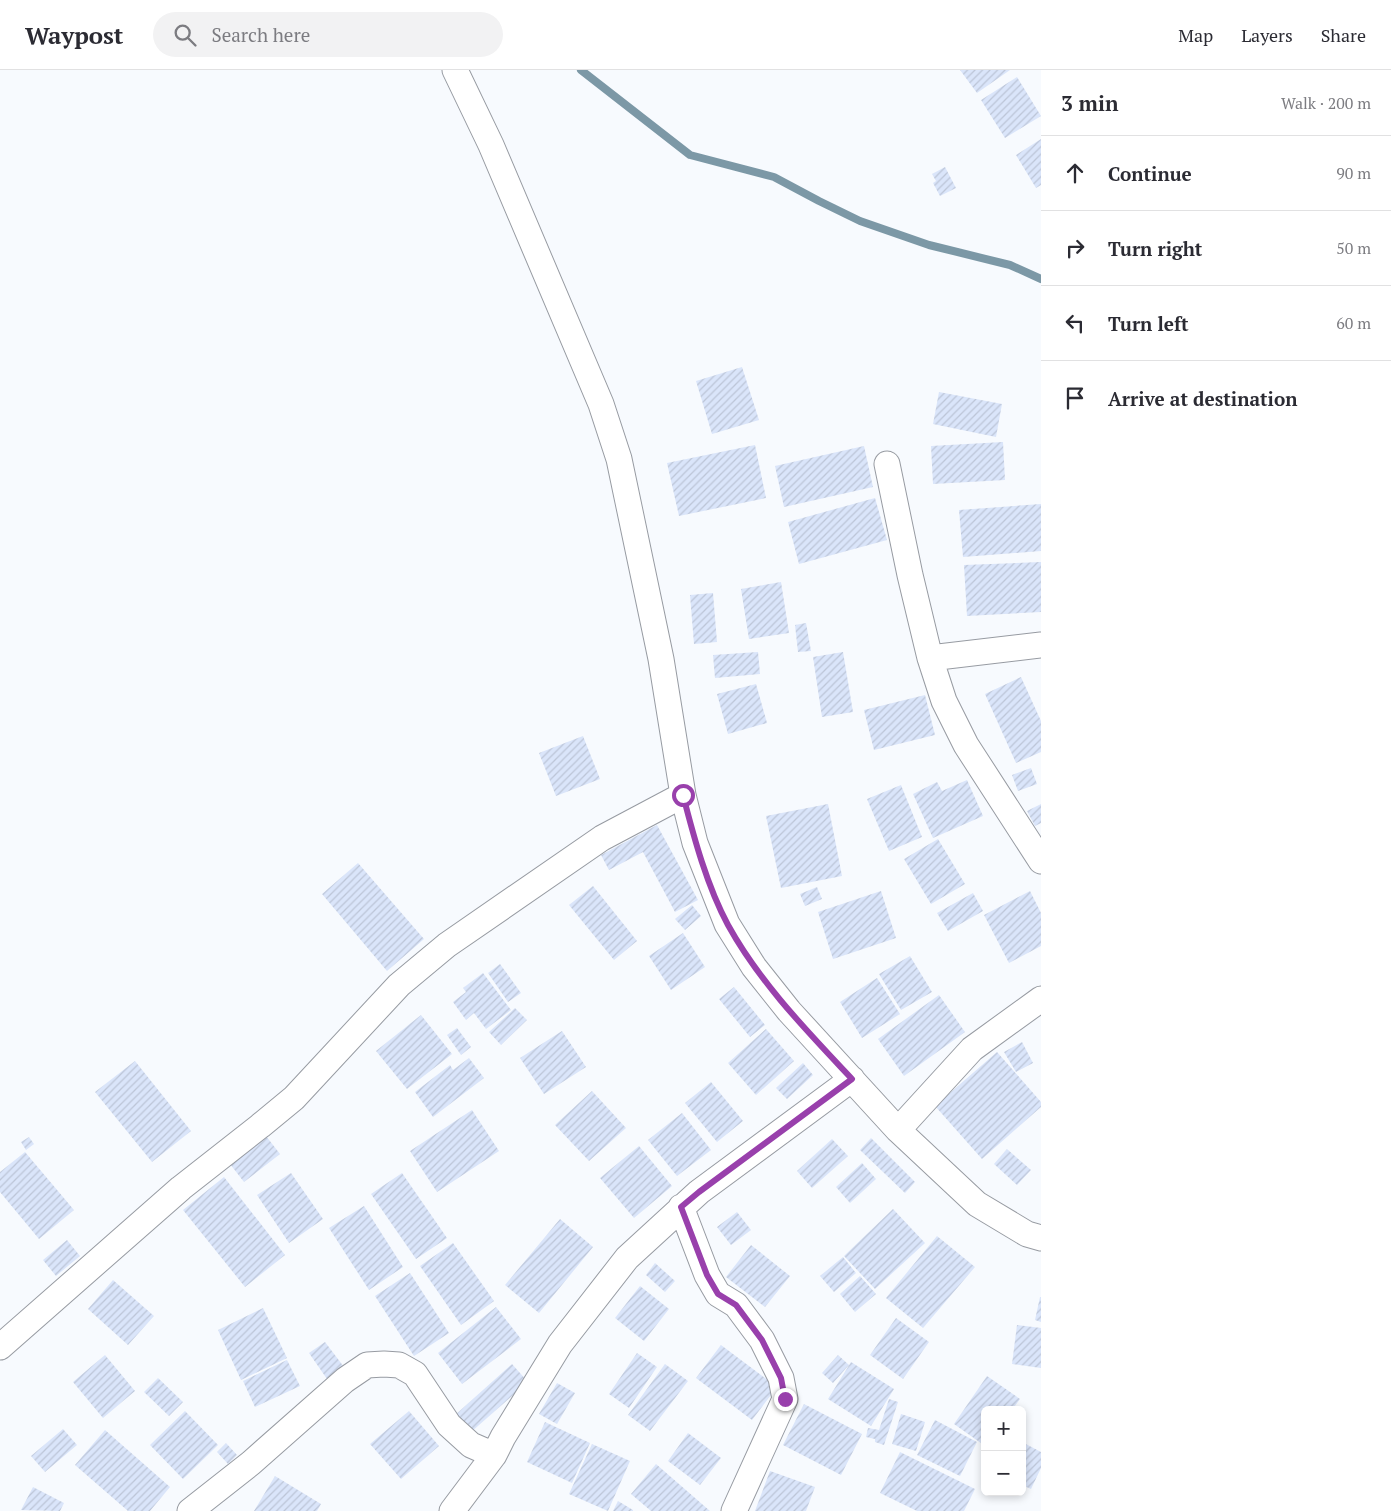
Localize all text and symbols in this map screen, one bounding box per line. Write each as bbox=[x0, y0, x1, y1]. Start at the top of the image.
search box bbox=[153, 12, 503, 57]
text: Waypost bbox=[25, 19, 123, 51]
icon: search bbox=[171, 21, 199, 49]
text: Search here bbox=[211, 22, 310, 47]
text: Map bbox=[1178, 23, 1213, 47]
text: Layers bbox=[1241, 23, 1293, 47]
text: Share bbox=[1321, 23, 1366, 47]
text: 3 min bbox=[1061, 89, 1118, 117]
text: Walk · 200 m bbox=[1281, 92, 1371, 114]
icon: ahead bbox=[1061, 159, 1089, 187]
text: Continue bbox=[1108, 161, 1192, 186]
text: 90 m bbox=[1336, 162, 1371, 184]
icon: right bbox=[1061, 234, 1089, 262]
text: Turn right bbox=[1108, 236, 1202, 261]
text: 50 m bbox=[1336, 237, 1371, 259]
icon: left bbox=[1061, 309, 1089, 337]
text: Turn left bbox=[1108, 311, 1189, 336]
text: 60 m bbox=[1336, 312, 1371, 334]
icon: arrive bbox=[1061, 384, 1089, 412]
text: Arrive at destination bbox=[1108, 386, 1297, 411]
route start bbox=[672, 784, 695, 807]
route end bbox=[774, 1388, 797, 1411]
map controls bbox=[981, 1406, 1026, 1496]
button: + bbox=[981, 1406, 1026, 1451]
button: − bbox=[981, 1451, 1026, 1496]

